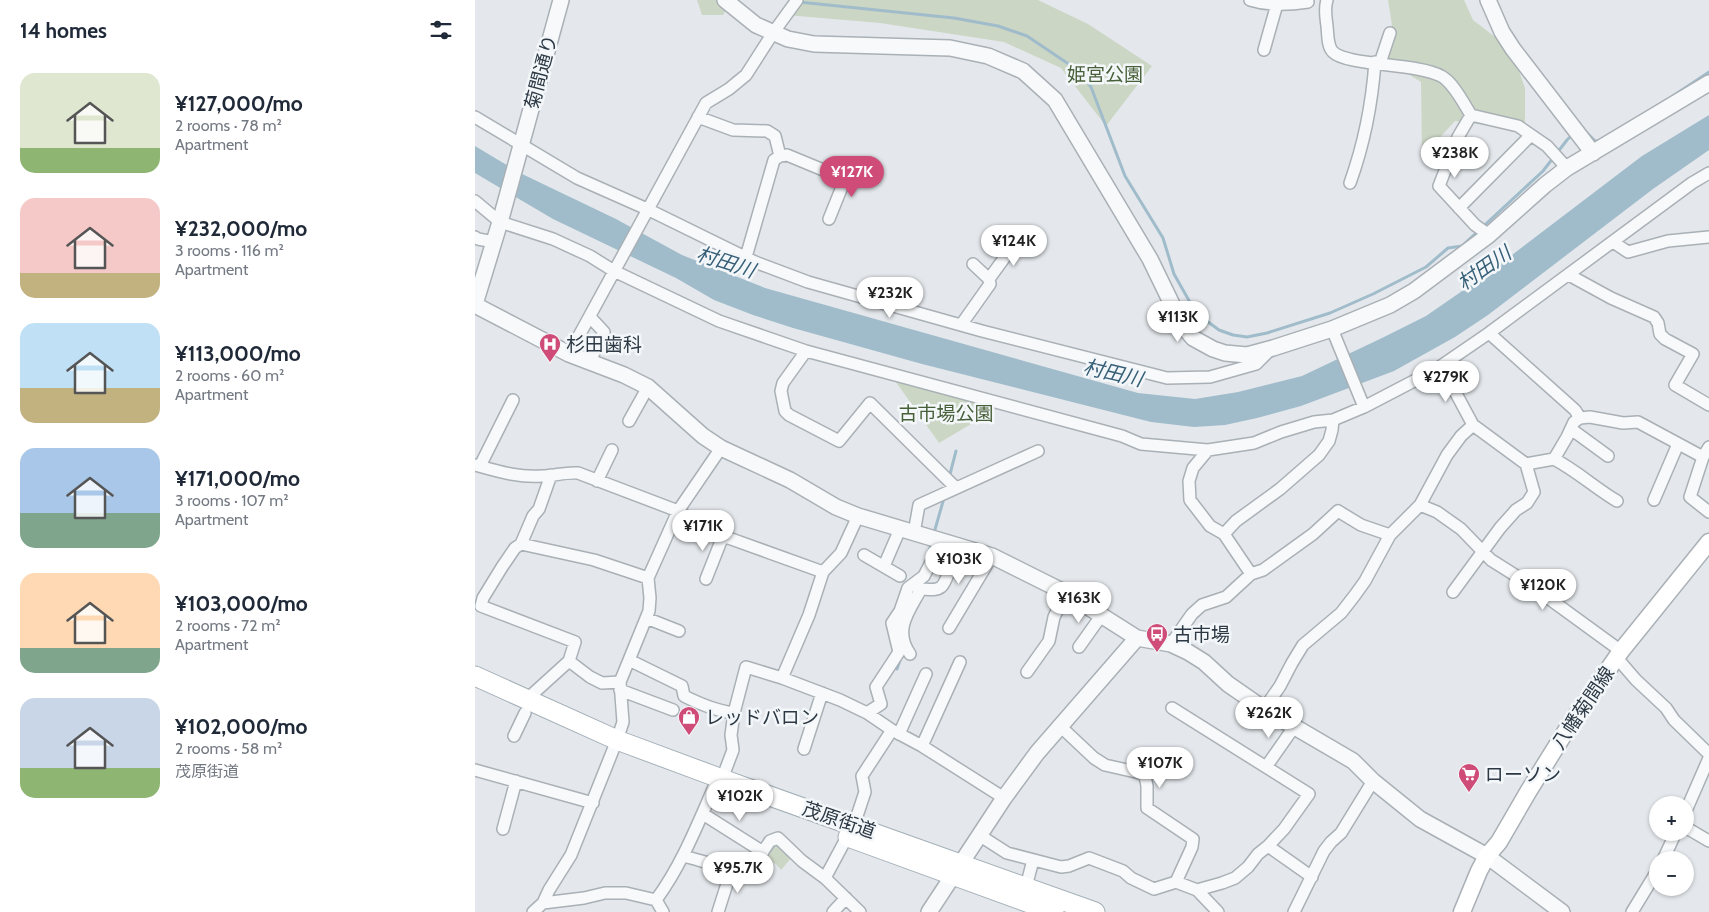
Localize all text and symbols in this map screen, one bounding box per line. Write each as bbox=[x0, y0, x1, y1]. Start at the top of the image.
icon: filters bbox=[427, 16, 455, 44]
text: 14 homes bbox=[20, 18, 107, 43]
street label: 菊間通り bbox=[520, 32, 562, 112]
park label: 姫宮公園 bbox=[1067, 63, 1143, 86]
text: ¥127,000/mo bbox=[175, 91, 303, 116]
icon: home bbox=[60, 93, 120, 153]
text: 2 rooms · 78 m² bbox=[175, 116, 282, 135]
text: Apartment bbox=[175, 135, 248, 154]
pin: ¥238K bbox=[1420, 136, 1490, 179]
text: ¥238K bbox=[1432, 143, 1478, 162]
pin: ¥127K bbox=[817, 156, 887, 198]
text: ¥127K bbox=[831, 162, 873, 181]
text: ¥232,000/mo bbox=[175, 216, 307, 241]
icon: home bbox=[60, 218, 120, 278]
pin: ¥124K bbox=[979, 224, 1049, 267]
text: ¥124K bbox=[992, 231, 1036, 250]
water label: 村田川 bbox=[1453, 240, 1517, 295]
text: 3 rooms · 116 m² bbox=[175, 241, 284, 260]
water label: 村田川 bbox=[694, 241, 760, 283]
text: Apartment bbox=[175, 260, 248, 279]
pin: ¥232K bbox=[855, 276, 925, 319]
text: ¥232K bbox=[867, 283, 913, 302]
pin: ¥113K bbox=[1143, 300, 1213, 343]
text: ¥113K bbox=[1158, 307, 1198, 326]
hospital icon: 杉田歯科 bbox=[538, 332, 562, 363]
place label: 杉田歯科 bbox=[566, 333, 642, 356]
text: ¥113,000/mo bbox=[175, 341, 301, 366]
icon: home bbox=[60, 343, 120, 403]
water label: 村田川 bbox=[1081, 355, 1147, 392]
pin: ¥279K bbox=[1411, 360, 1481, 403]
text: 2 rooms · 60 m² bbox=[175, 366, 284, 385]
text: ¥279K bbox=[1423, 367, 1469, 386]
text: Apartment bbox=[175, 385, 248, 404]
park label: 古市場公園 bbox=[898, 402, 994, 425]
text: ¥171,000/mo bbox=[175, 466, 300, 491]
icon: home bbox=[60, 468, 120, 528]
text: 3 rooms · 107 m² bbox=[175, 491, 289, 510]
text: Apartment bbox=[175, 510, 248, 529]
pin: ¥171K bbox=[668, 510, 738, 552]
text: ¥171K bbox=[683, 516, 723, 535]
pin: ¥103K bbox=[924, 542, 994, 585]
text: ¥103K bbox=[936, 549, 982, 568]
pin: ¥120K bbox=[1508, 568, 1578, 611]
text: ¥120K bbox=[1520, 575, 1566, 594]
pin: ¥163K bbox=[1044, 582, 1114, 624]
text: ¥163K bbox=[1057, 588, 1101, 607]
text: ¥103,000/mo bbox=[175, 591, 308, 616]
icon: home bbox=[60, 593, 120, 653]
text: 2 rooms · 72 m² bbox=[175, 616, 280, 635]
bus stop icon: 古市場 bbox=[1145, 622, 1169, 653]
place label: 古市場 bbox=[1173, 623, 1230, 646]
text: Apartment bbox=[175, 635, 248, 654]
street label: 八幡菊間線 bbox=[1547, 662, 1619, 754]
pin: ¥262K bbox=[1234, 696, 1304, 739]
text: ¥262K bbox=[1246, 703, 1292, 722]
shop icon: レッドバロン bbox=[677, 705, 701, 736]
place label: レッドバロン bbox=[705, 706, 819, 729]
text: ¥102,000/mo bbox=[175, 714, 307, 739]
icon: home bbox=[60, 718, 120, 778]
text: 2 rooms · 58 m² bbox=[175, 739, 282, 758]
pin: ¥107K bbox=[1125, 746, 1195, 789]
text: ¥107K bbox=[1137, 753, 1183, 772]
text: 茂原街道 bbox=[175, 762, 239, 781]
supermarket icon: ローソン bbox=[1457, 762, 1481, 793]
place label: ローソン bbox=[1485, 763, 1561, 786]
pin: ¥102K bbox=[705, 780, 775, 822]
text: ¥102K bbox=[717, 786, 763, 805]
map controls bbox=[1649, 796, 1694, 896]
button: + bbox=[1649, 796, 1694, 841]
street label: 茂原街道 bbox=[799, 797, 879, 843]
button: − bbox=[1649, 851, 1694, 896]
pin: ¥95.7K bbox=[697, 852, 779, 894]
text: ¥95.7K bbox=[714, 858, 763, 877]

